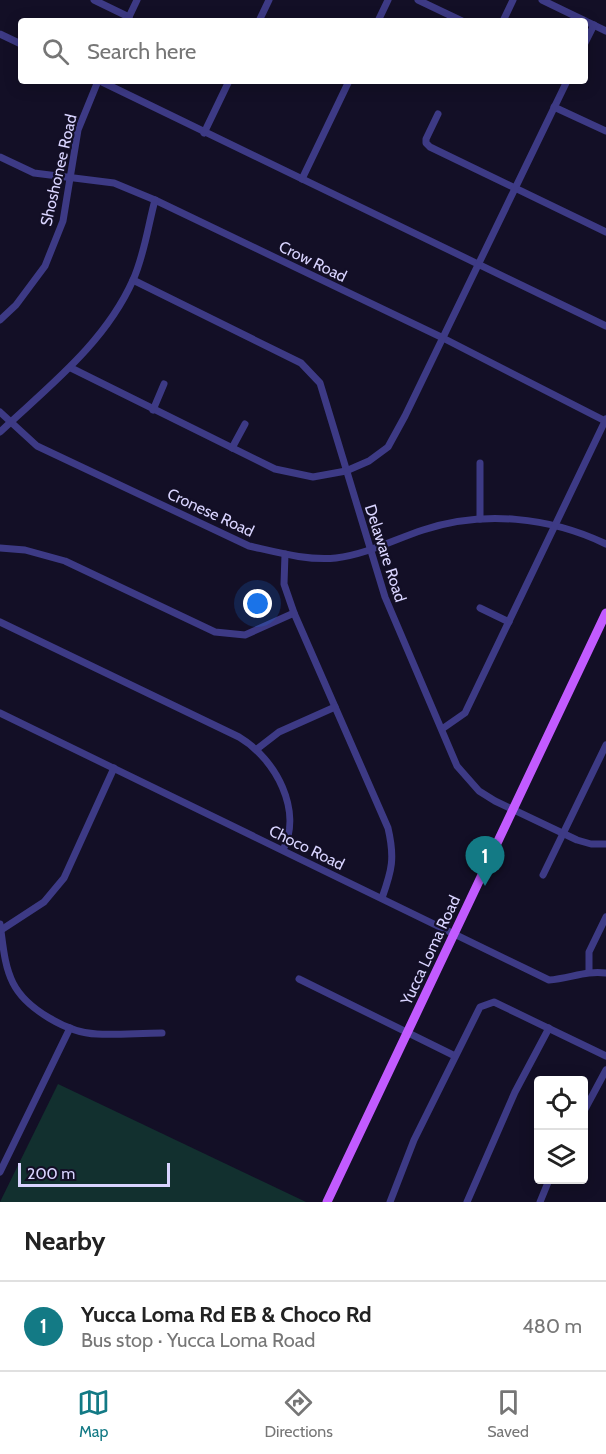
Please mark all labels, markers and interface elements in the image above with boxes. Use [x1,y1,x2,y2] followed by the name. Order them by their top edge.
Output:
[18,18,588,84] search box
[39,35,72,68] icon: search
[87,38,196,65] text: Search here
[36,112,81,228] street label: Shoshonee Road
[276,237,350,286] street label: Crow Road
[164,484,257,541] street label: Cronese Road
[361,502,410,604] street label: Delaware Road
[243,589,272,618] your location
[266,821,348,874] street label: Choco Road
[466,836,504,886] pin: 1
[396,892,464,1009] street label: Yucca Loma Road
[534,1076,588,1184] map controls
[534,1076,588,1130] button: locate
[534,1130,588,1184] button: layers
[18,1160,170,1188] scale bar
[27,1164,75,1183] text: 200 m
[24,1225,105,1257] text: Nearby
[81,1301,372,1328] text: Yucca Loma Rd EB & Choco Rd
[40,1314,47,1338] text: 1
[522,1314,582,1338] text: 480 m
[81,1328,315,1352] text: Bus stop · Yucca Loma Road
[77,1386,110,1441] tab: Map
[265,1386,333,1441] tab: Directions
[487,1386,529,1441] tab: Saved

